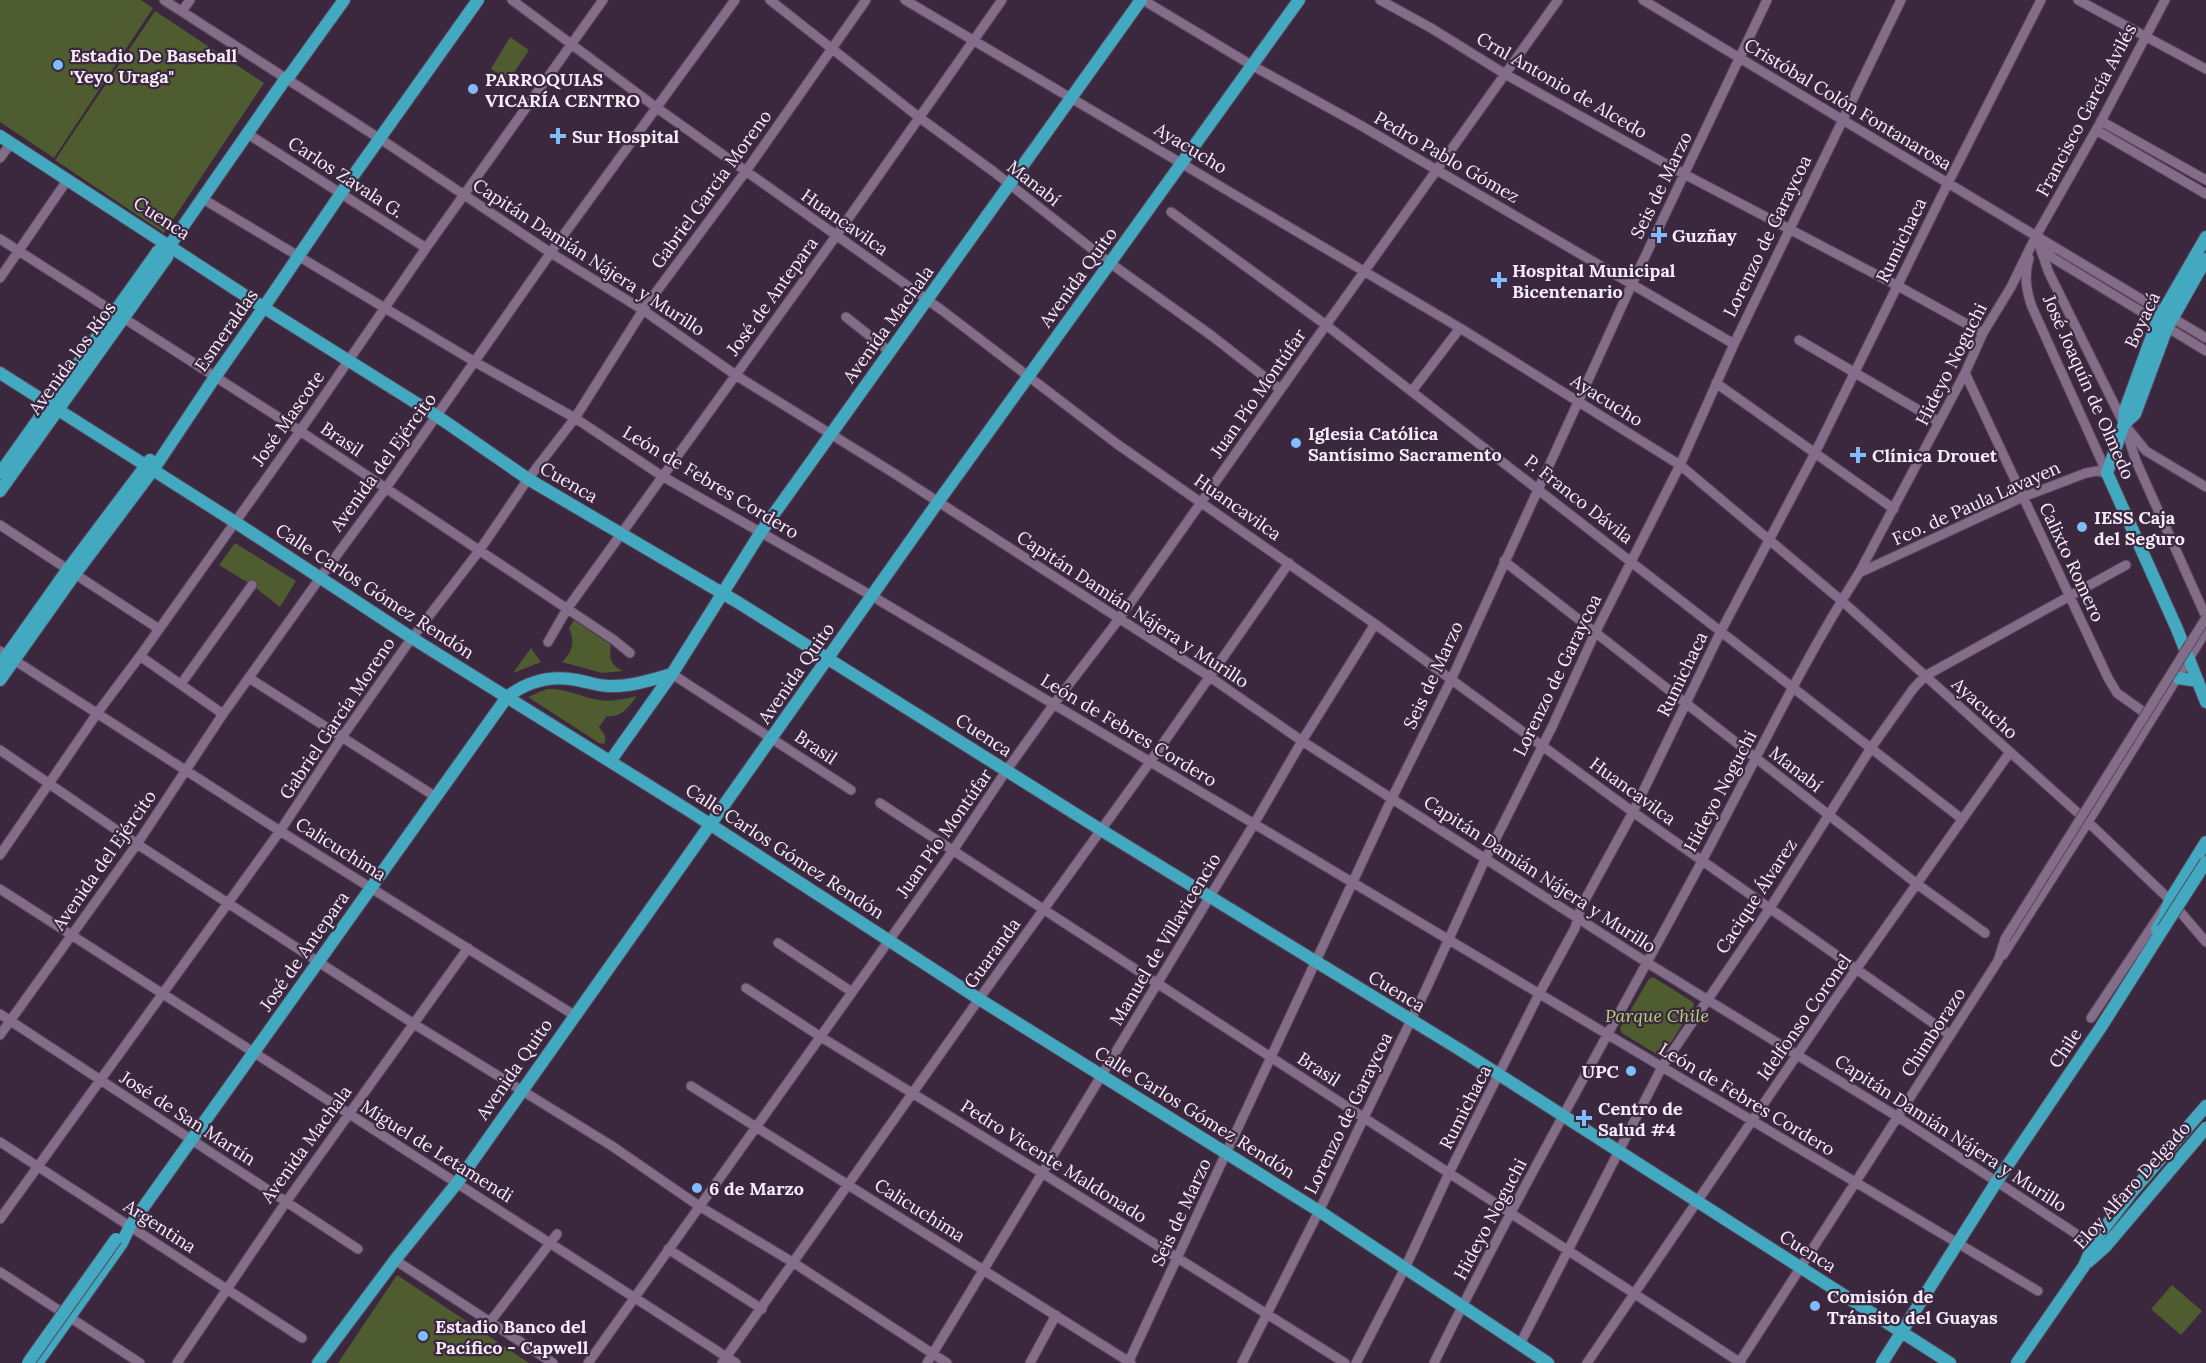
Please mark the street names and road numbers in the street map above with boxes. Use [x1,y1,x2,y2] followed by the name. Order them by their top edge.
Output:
[2031,20,2141,200] street label: Francisco García Avilés
[1472,27,1652,143] street label: Crnl Antonio de Alcedo
[1740,33,1956,175] street label: Cristóbal Colón Fontanarosa
[646,105,776,273] street label: Gabriel García Moreno
[1370,106,1524,208] street label: Pedro Pablo Gómez
[1150,117,1232,179] street label: Ayacucho
[1625,128,1697,242] street label: Seis de Marzo
[284,131,408,223] street label: Carlos Zavala G.
[1718,151,1816,321] street label: Lorenzo de Garaycoa
[1003,155,1065,211] street label: Manabí
[469,173,709,341] street label: Capitán Damián Nájera y Murillo
[797,184,893,260] street label: Huancavilca
[129,191,195,245] street label: Cuenca
[1871,194,1931,286] street label: Rumichaca
[1033,222,1122,332] street label: Avenida Quito
[721,232,823,361] street label: José de Antepara
[837,261,938,388] street label: Avenida Machala
[189,284,263,376] street label: Esmeraldas
[2119,288,2165,352] street label: Boyacá
[2037,290,2140,483] street label: José Joaquín de Olmedo
[23,297,121,420] street label: Avenida los Ríos
[1910,299,1992,429] street label: Hideyo Noguchi
[1204,324,1311,463] street label: Juan Pío Montúfar
[246,366,329,471] street label: José Mascote
[1566,368,1647,431] street label: Ayacucho
[324,388,441,537] street label: Avenida del Ejército
[316,417,368,462] street label: Brasil
[619,420,803,544] street label: León de Febres Cordero
[1520,449,1638,549] street label: P. Franco Dávila
[536,456,602,508] street label: Cuenca
[1888,456,2064,550] street label: Fco. de Paula Lavayen
[1190,469,1286,545] street label: Huancavilca
[2034,499,2110,625] street label: Calixto Romero
[271,518,479,664] street label: Calle Carlos Gómez Rendón
[1013,525,1253,693] street label: Capitán Damián Nájera y Murillo
[1508,590,1606,760] street label: Lorenzo de Garaycoa
[1398,617,1468,733] street label: Seis de Marzo
[752,618,839,729] street label: Avenida Quito
[1652,628,1712,720] street label: Rumichaca
[274,632,400,804] street label: Gabriel García Moreno
[1037,668,1221,792] street label: León de Febres Cordero
[1946,672,2023,744] street label: Ayacucho
[951,708,1017,762] street label: Cuenca
[790,725,842,770] street label: Brasil
[1678,726,1762,856] street label: Hideyo Noguchi
[1765,741,1827,797] street label: Manabí
[1585,752,1681,830] street label: Huancavilca
[890,764,997,903] street label: Juan Pío Montúfar
[681,778,889,924] street label: Calle Carlos Gómez Rendón
[46,785,161,935] street label: Avenida del Ejército
[1420,790,1660,958] street label: Capitán Damián Nájera y Murillo
[291,812,391,886] street label: Calicuchima
[1710,834,1802,958] street label: Cacique Álvarez
[1104,849,1226,1029] street label: Manuel de Villavicencio
[254,887,354,1016] street label: José de Antepara
[959,913,1025,993] street label: Guaranda
[1752,949,1856,1085] street label: Idelfonso Coronel
[1364,965,1430,1017] street label: Cuenca
[1896,983,1970,1081] street label: Chimborazo
[470,1014,557,1125] street label: Avenida Quito
[2043,1024,2087,1072] street label: Chile
[1299,1028,1397,1198] street label: Lorenzo de Garaycoa
[1655,1037,1839,1161] street label: León de Febres Cordero
[1090,1041,1300,1183] street label: Calle Carlos Gómez Rendón
[1293,1047,1345,1091] street label: Brasil
[1831,1049,2071,1217] street label: Capitán Damián Nájera y Murillo
[1434,1061,1496,1153] street label: Rumichaca
[115,1065,260,1170] street label: José de San Martín
[255,1081,356,1208] street label: Avenida Machala
[956,1094,1152,1228] street label: Pedro Vicente Maldonado
[356,1095,518,1207] street label: Miguel de Letamendi
[2069,1116,2195,1254] street label: Eloy Alfaro Delgado
[1146,1154,1216,1270] street label: Seis de Marzo
[1448,1154,1532,1284] street label: Hideyo Noguchi
[870,1173,970,1247] street label: Calicuchima
[119,1194,200,1258] street label: Argentina
[1775,1225,1841,1277] street label: Cuenca

